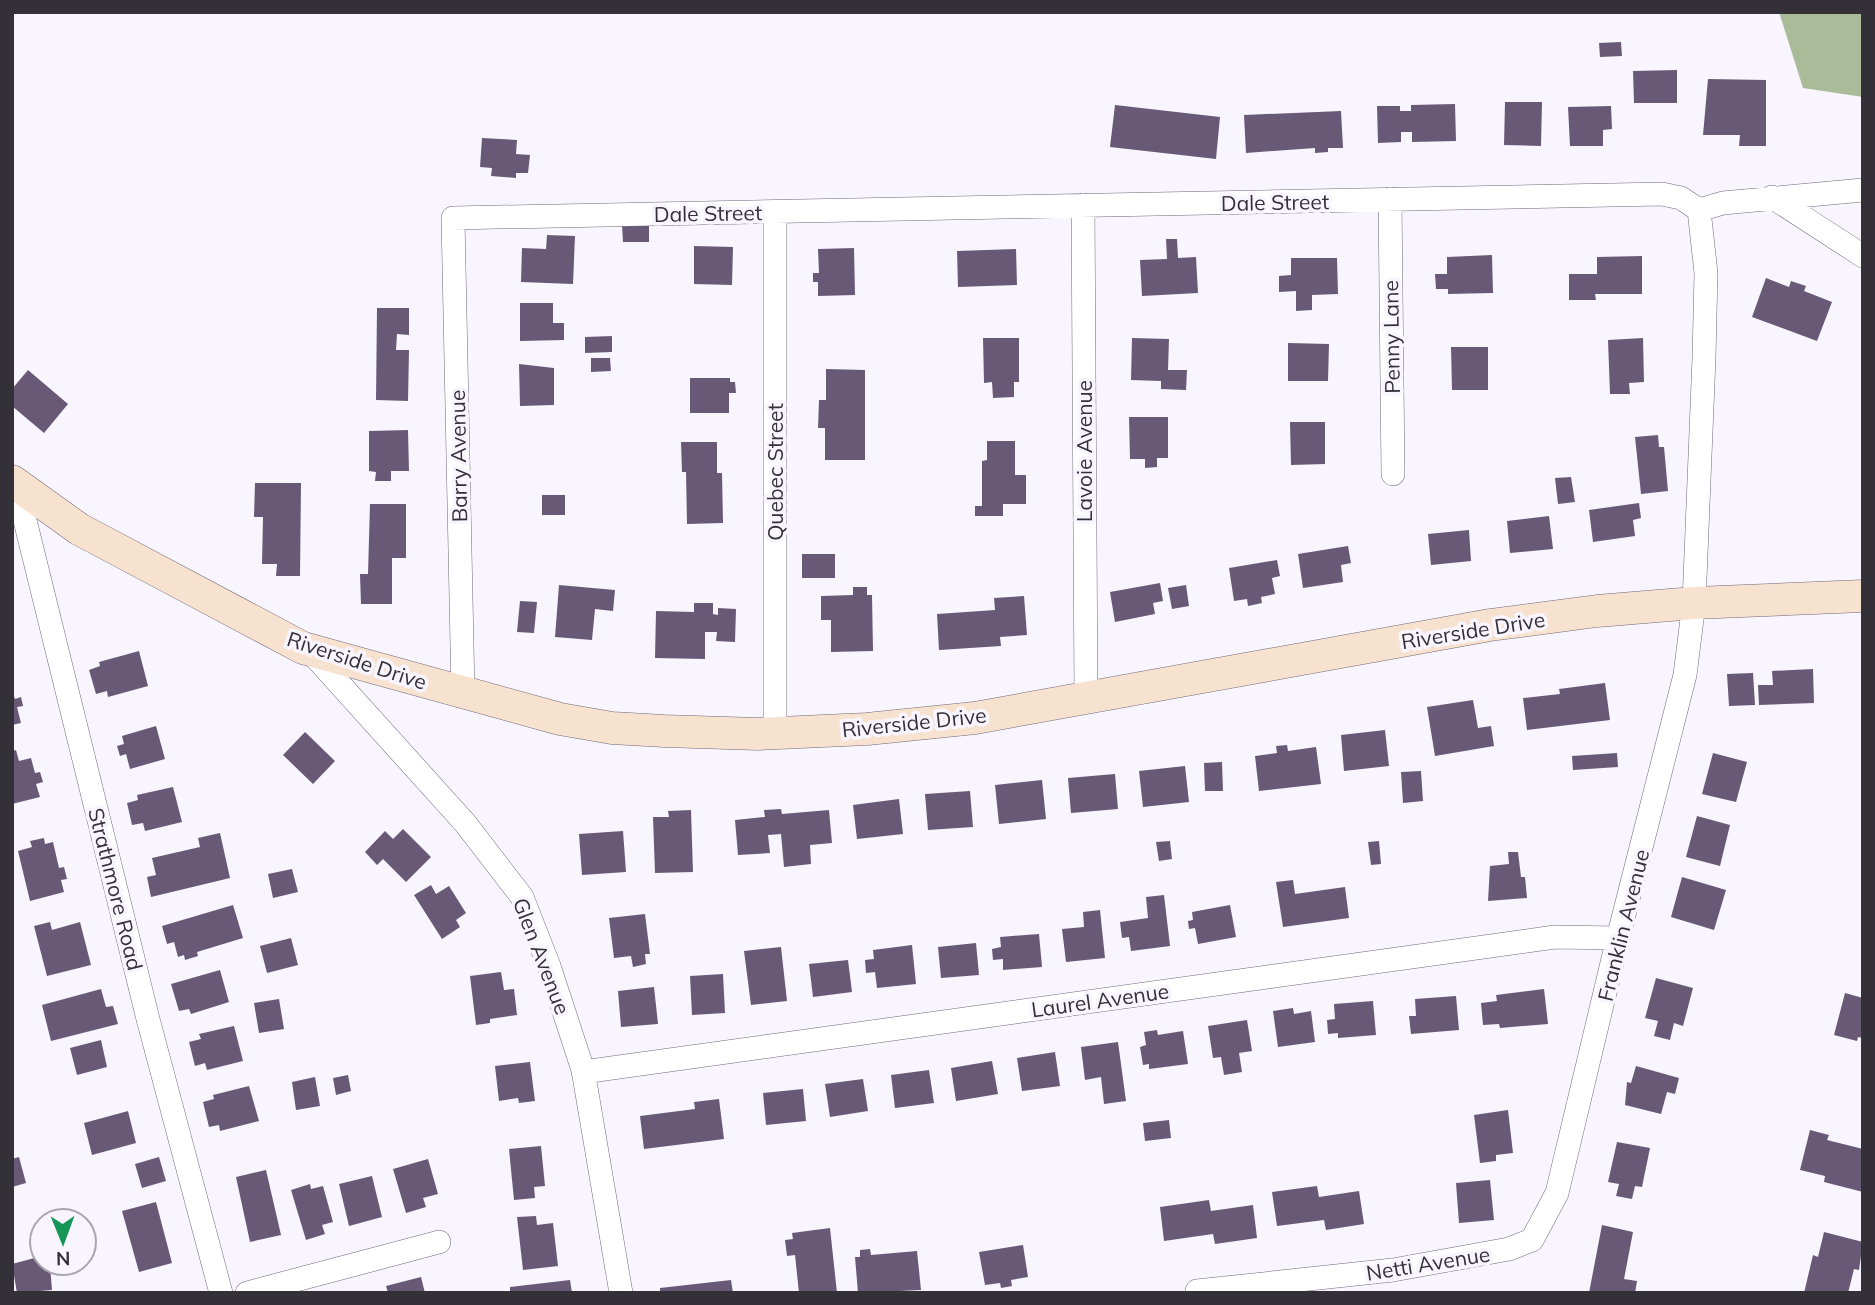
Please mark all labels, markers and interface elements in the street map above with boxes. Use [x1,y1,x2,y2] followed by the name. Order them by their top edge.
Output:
[1221,188,1329,216] street label: Dale Street
[654,199,762,227] street label: Dale Street
[1377,280,1405,394] street label: Penny Lane
[1071,380,1097,522] street label: Lavoie Avenue
[444,390,472,522] street label: Barry Avenue
[762,403,788,541] street label: Quebec Street
[1399,606,1547,654] street label: Riverside Drive
[284,625,430,695] street label: Riverside Drive
[840,701,988,743] street label: Riverside Drive
[83,805,149,973] street label: Strathmore Road
[1592,846,1654,1004] street label: Franklin Avenue
[508,894,576,1018] street label: Glen Avenue
[1030,977,1170,1023] street label: Laurel Avenue
[28,1207,98,1277] north arrow
[1364,1240,1492,1286] street label: Netti Avenue
[56,1247,71,1271] text: N

